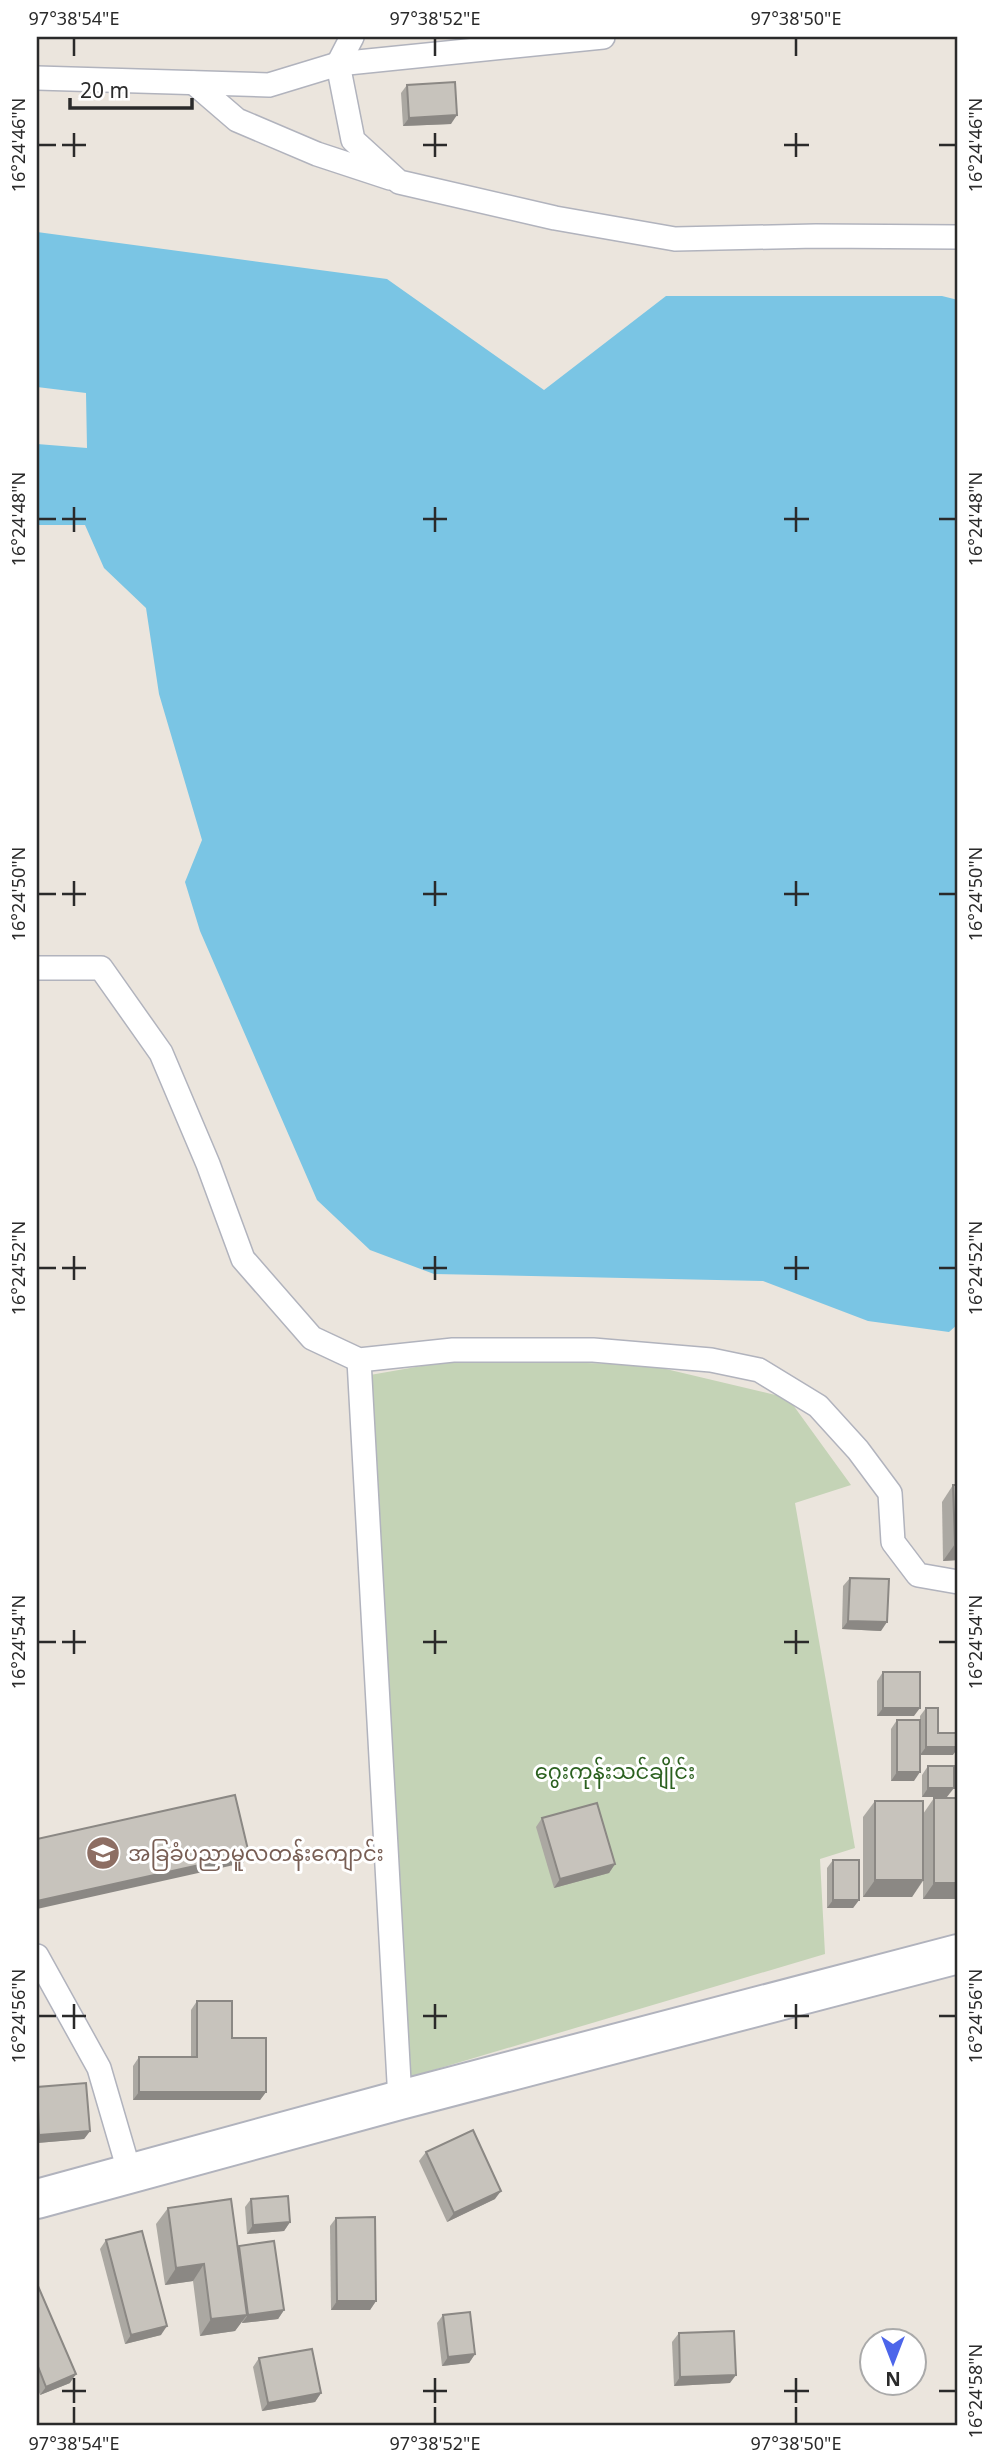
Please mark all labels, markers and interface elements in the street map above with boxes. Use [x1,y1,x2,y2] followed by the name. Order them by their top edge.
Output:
[29,6,119,30] text: 97°38'54"E
[390,6,480,30] text: 97°38'52"E
[751,6,841,30] text: 97°38'50"E
[70,66,192,110] scale bar
[80,76,129,104] text: 20 m
[6,98,30,192] text: 16°24'46"N
[963,98,987,192] text: 16°24'46"N
[6,472,30,566] text: 16°24'48"N
[963,472,987,566] text: 16°24'48"N
[6,847,30,941] text: 16°24'50"N
[963,847,987,941] text: 16°24'50"N
[6,1221,30,1315] text: 16°24'52"N
[963,1221,987,1315] text: 16°24'52"N
[6,1595,30,1689] text: 16°24'54"N
[963,1595,987,1689] text: 16°24'54"N
[535,1756,695,1790] park label: ဂွေးကုန်းသင်ချိုင်း
[84,1834,122,1872] school or university icon: အခြခံပညာမူလတန်းကျောင်း
[128,1838,384,1872] place label: အခြခံပညာမူလတန်းကျောင်း
[6,1969,30,2063] text: 16°24'56"N
[963,1969,987,2063] text: 16°24'56"N
[858,2326,928,2396] north arrow
[963,2344,987,2438] text: 16°24'58"N
[885,2366,901,2392] text: N
[29,2431,119,2455] text: 97°38'54"E
[390,2431,480,2455] text: 97°38'52"E
[751,2431,841,2455] text: 97°38'50"E

